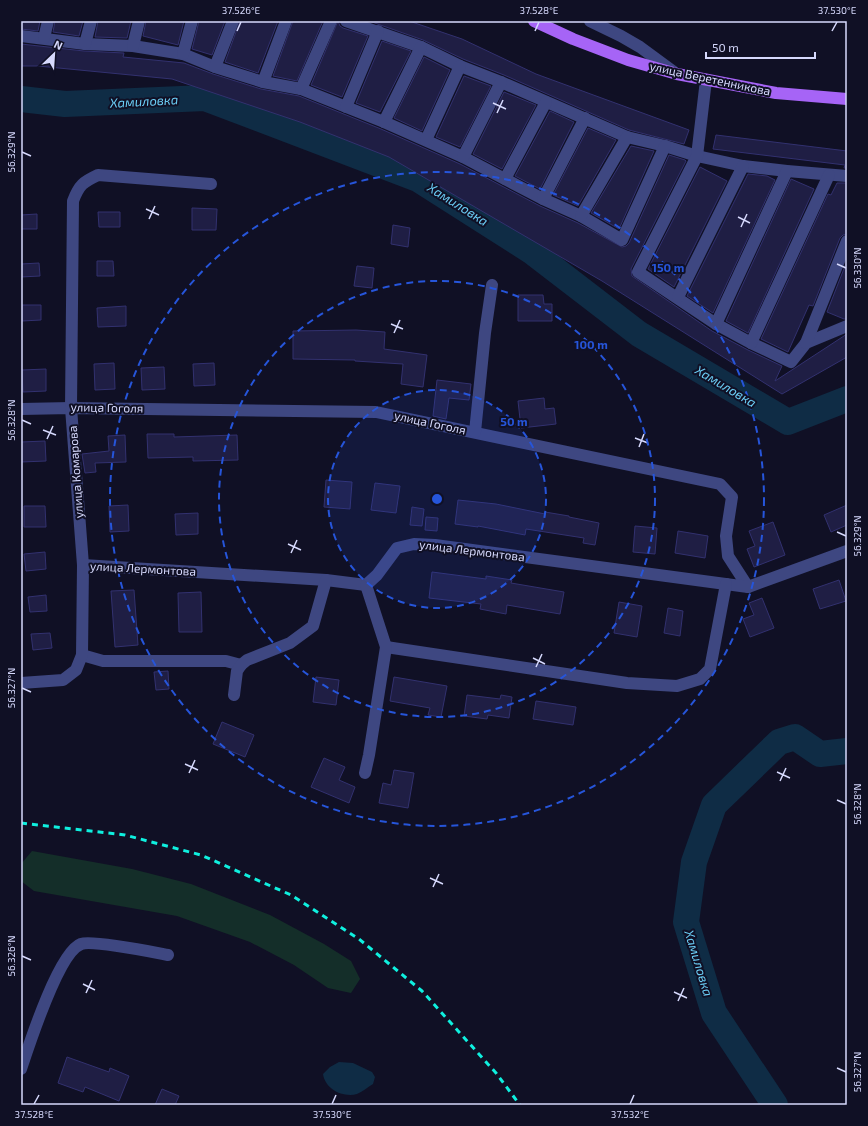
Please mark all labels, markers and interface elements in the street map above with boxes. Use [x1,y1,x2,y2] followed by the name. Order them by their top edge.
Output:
[222,4,261,16] text: 37.526°E
[520,4,559,16] text: 37.528°E
[818,4,857,16] text: 37.530°E
[34,34,74,74] north arrow
[706,34,815,60] scale bar
[52,37,65,52] text: N
[712,40,739,54] text: 50 m
[648,58,772,99] street label: улица Веретенникова
[108,91,179,111] water label: Хамиловка
[5,132,17,172] text: 56.329°N
[424,179,491,229] water label: Хамиловка
[851,247,863,289] text: 56.330°N
[652,260,684,274] text: 150 m
[574,337,608,351] text: 100 m
[692,361,759,410] water label: Хамиловка
[5,399,17,441] text: 56.328°N
[70,399,144,416] street label: улица Гоголя
[393,408,467,437] street label: улица Гоголя
[500,414,528,428] text: 50 m
[65,425,86,519] street label: улица Комарова
[430,492,444,506] centre of rings
[851,516,863,556] text: 56.329°N
[418,537,526,564] street label: улица Лермонтова
[90,558,196,579] street label: улица Лермонтова
[5,668,17,708] text: 56.327°N
[851,783,863,825] text: 56.328°N
[681,927,717,998] water label: Хамиловка
[5,936,17,976] text: 56.326°N
[851,1052,863,1092] text: 56.327°N
[15,1108,54,1120] text: 37.528°E
[313,1108,352,1120] text: 37.530°E
[611,1108,650,1120] text: 37.532°E

